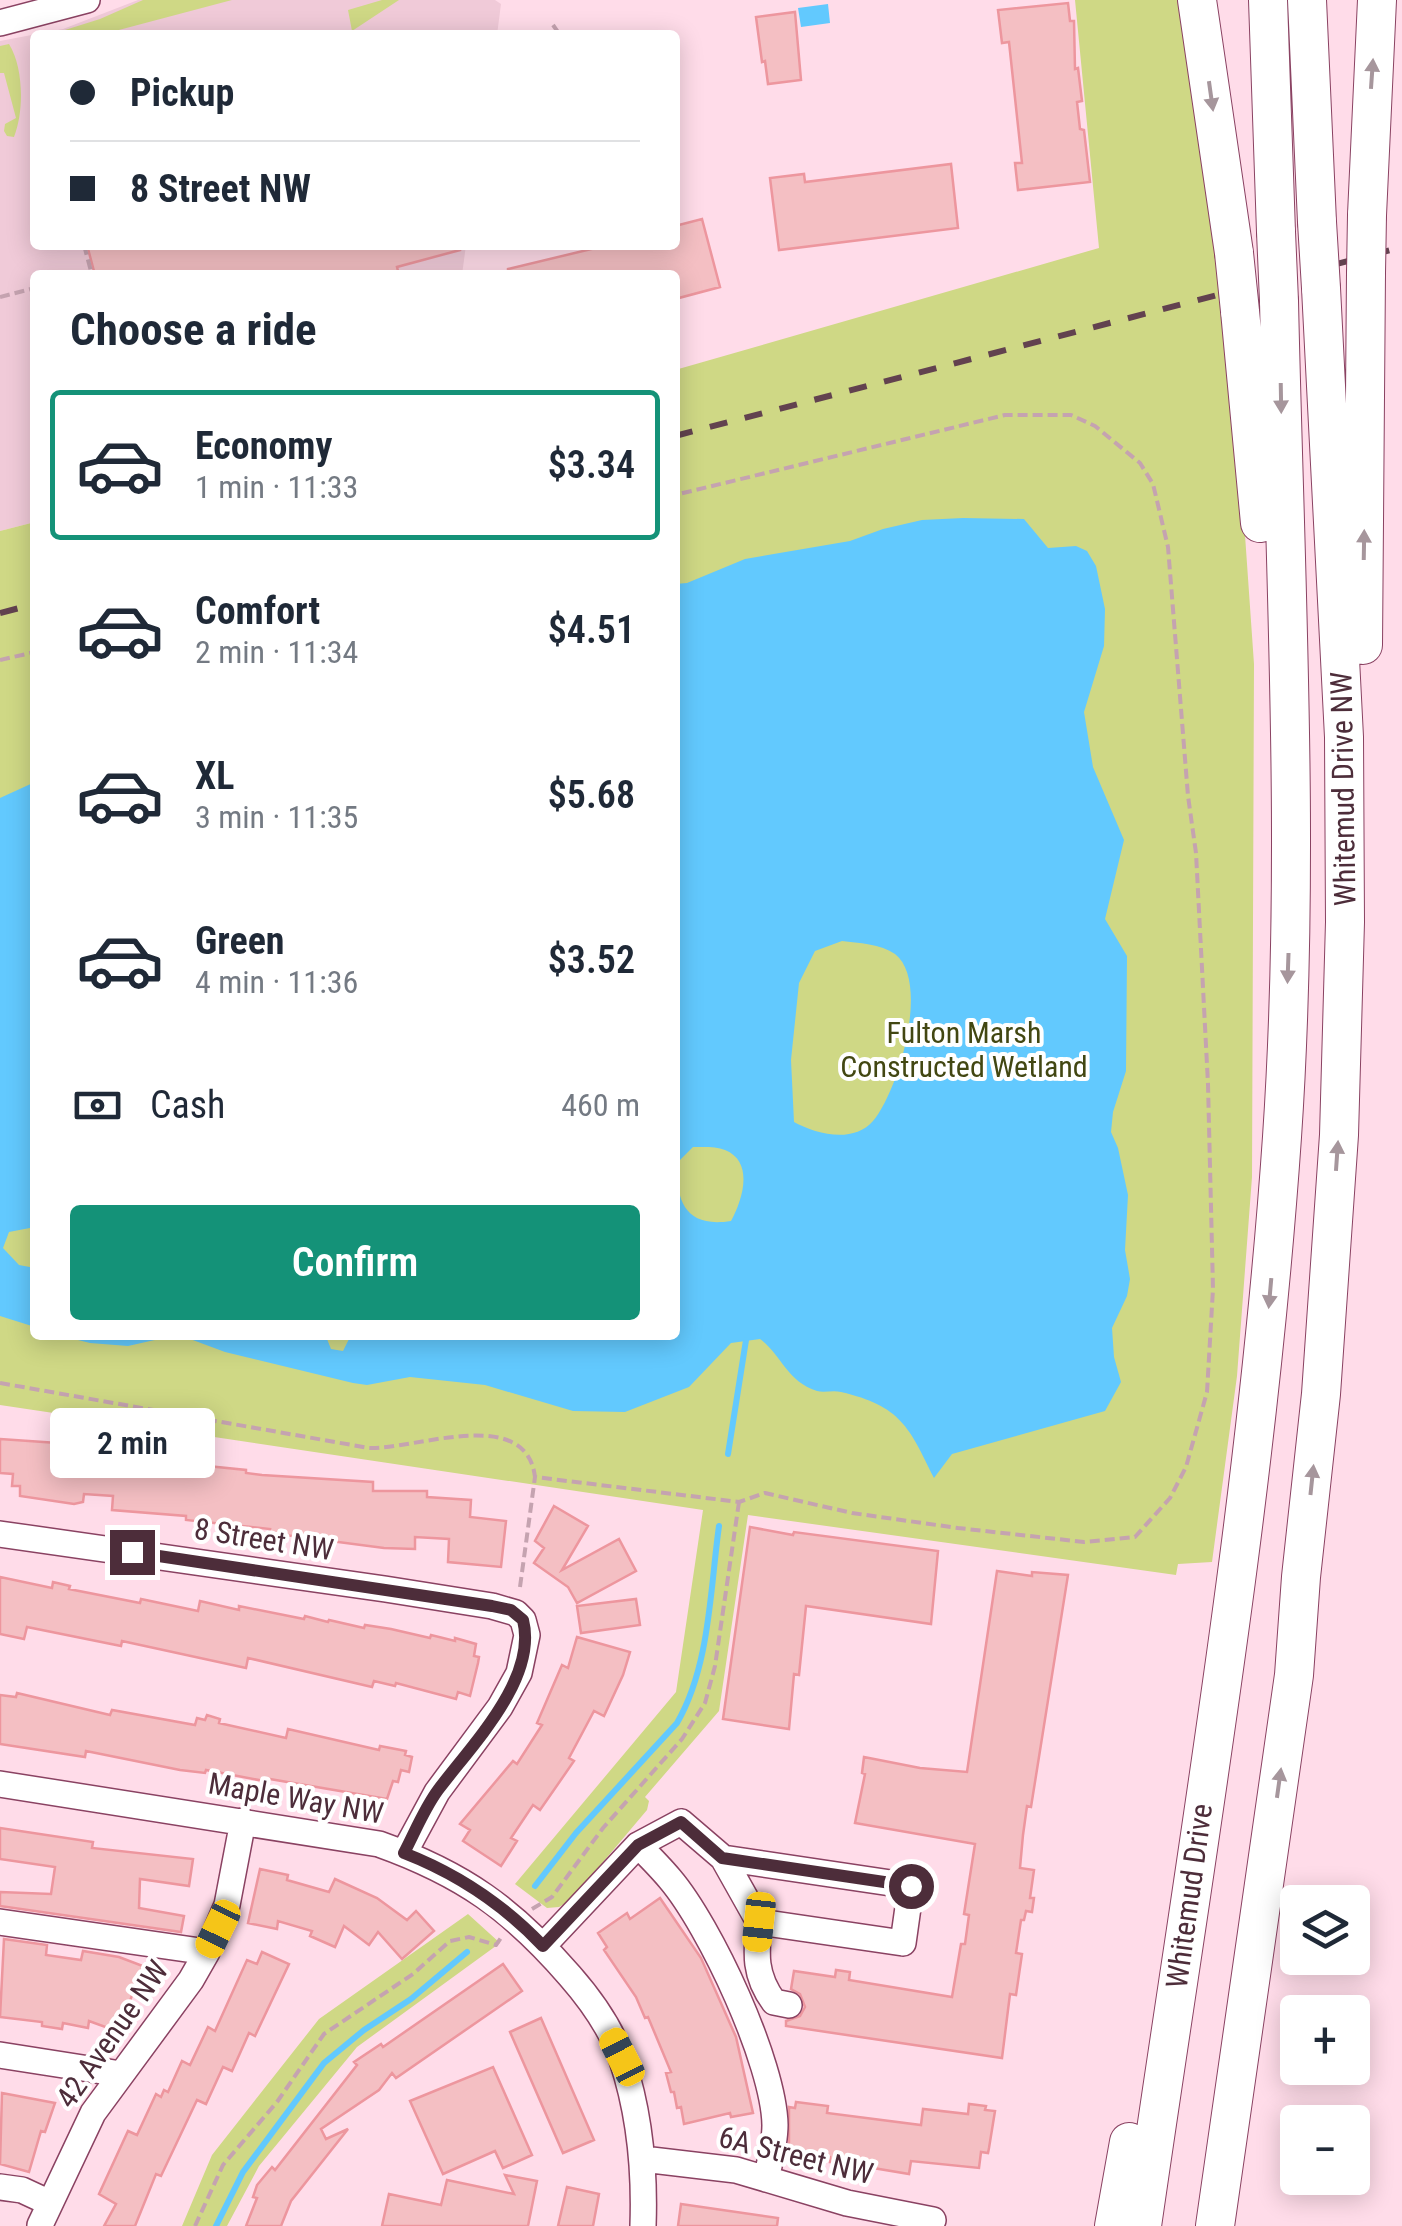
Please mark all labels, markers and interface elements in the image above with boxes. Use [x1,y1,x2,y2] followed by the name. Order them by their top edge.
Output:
[1364,58,1380,90] one-way arrow
[130,71,234,115] text: Pickup
[1204,81,1219,113] one-way arrow
[130,167,311,211] text: 8 Street NW
[70,303,317,356] text: Choose a ride
[1273,383,1289,415] one-way arrow
[75,420,165,510] icon: car
[195,424,332,468] text: Economy
[548,443,635,487] text: $3.34
[195,468,358,506] text: 1 min · 11:33
[1356,529,1372,561] one-way arrow
[75,585,165,675] icon: car
[195,589,320,633] text: Comfort
[548,608,635,652] text: $4.51
[195,633,358,671] text: 2 min · 11:34
[1323,671,1363,906] street label: Whitemud Drive NW
[75,750,165,840] icon: car
[195,754,234,798] text: XL
[548,773,635,817] text: $5.68
[195,798,358,836] text: 3 min · 11:35
[75,915,165,1005] icon: car
[195,919,285,963] text: Green
[548,938,635,982] text: $3.52
[1280,953,1296,985] one-way arrow
[195,963,358,1001] text: 4 min · 11:36
[840,1015,1088,1084] park label: Fulton Marsh Constructed Wetland
[70,1078,125,1133] icon: cash
[150,1083,225,1127] text: Cash
[561,1086,640,1124] text: 460 m
[1330,1140,1346,1172] one-way arrow
[70,1205,640,1320] button: Confirm
[1261,1277,1277,1309] one-way arrow
[49,1407,214,1477] callout: 2 min
[97,1424,168,1462] text: 2 min
[1304,1464,1320,1496] one-way arrow
[192,1511,336,1567] street label: 8 Street NW
[110,1530,155,1575] route end
[206,1765,386,1831] street label: Maple Way NW
[1272,1767,1288,1799] one-way arrow
[1159,1802,1219,1990] street label: Whitemud Drive
[889,1864,934,1909] route start
[1280,1885,1370,2195] map controls
[1280,1885,1370,1975] button: layers
[741,1891,777,1953] car
[191,1895,245,1963] car
[49,1954,176,2114] street label: 42 Avenue NW
[1280,1995,1370,2085] button: +
[595,2023,649,2091] car
[1280,2105,1370,2195] button: −
[715,2119,877,2191] street label: 6A Street NW

